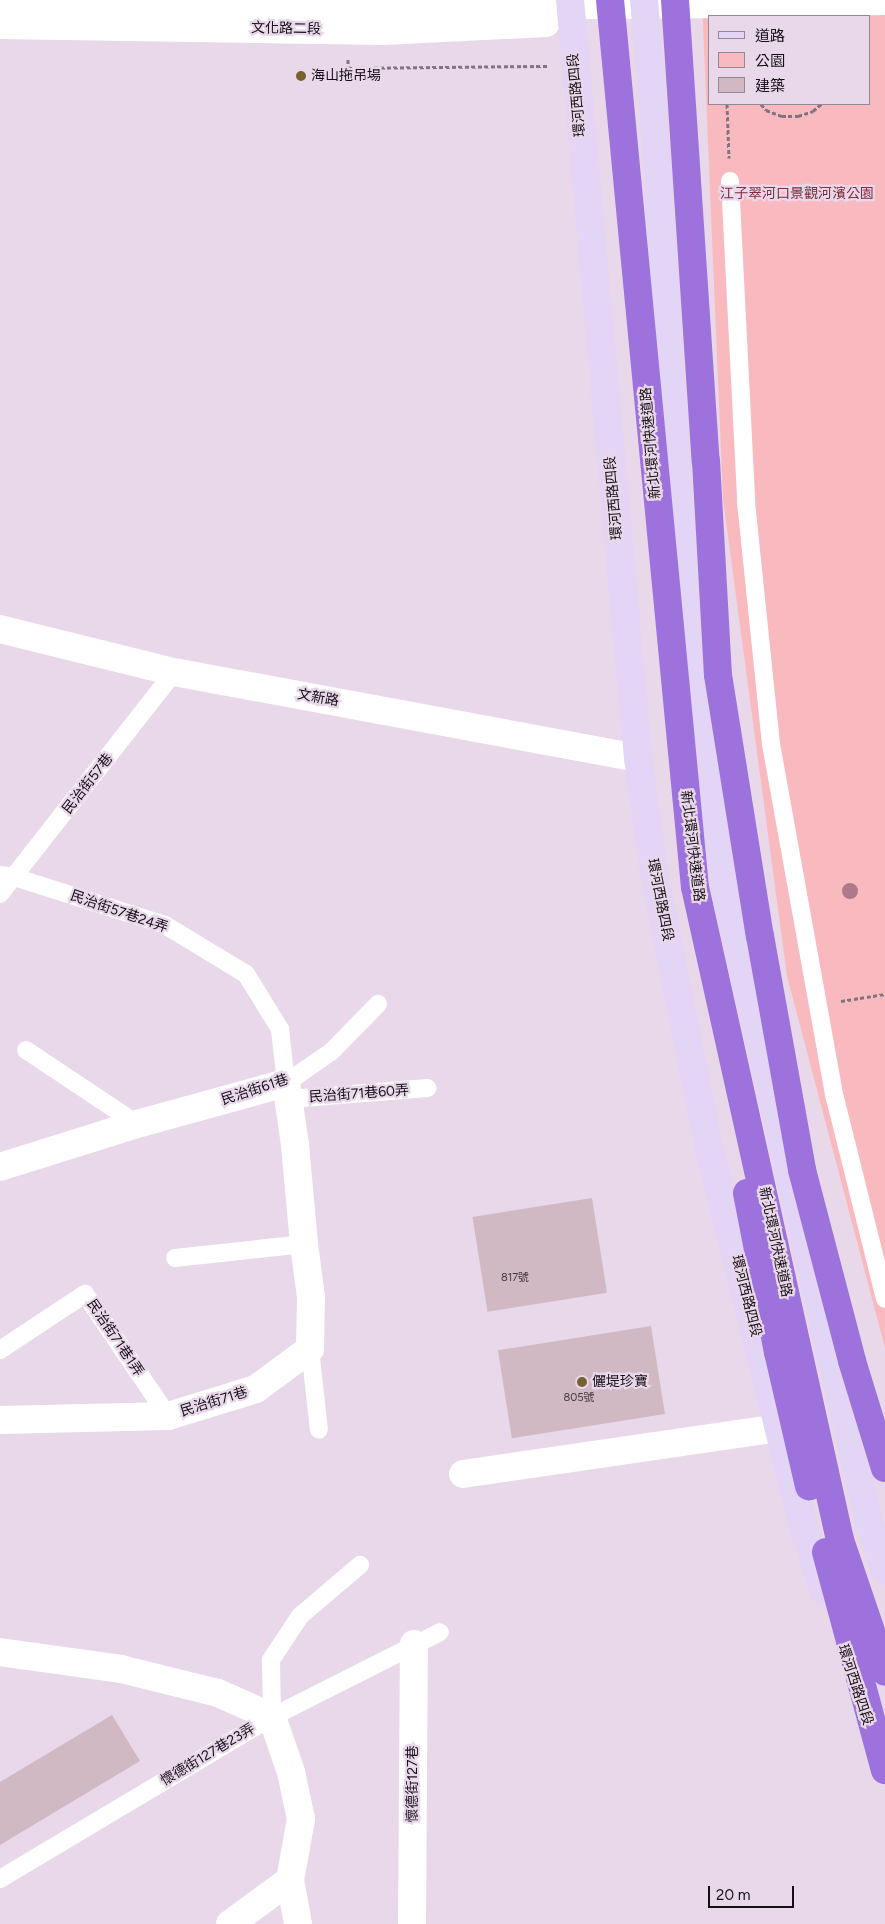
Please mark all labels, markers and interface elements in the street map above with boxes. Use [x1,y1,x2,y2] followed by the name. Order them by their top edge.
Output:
[708,15,870,105] legend
[251,20,321,38] street label: 文化路二段
[755,27,785,45] text: 道路
[565,52,589,138] street label: 環河西路四段
[755,52,785,70] text: 公園
[311,68,381,84] place label: 海山拖吊場
[295,70,307,82] marker: 海山拖吊場
[755,77,785,95] text: 建築
[720,186,874,202] park label: 江子翠河口景觀河濱公園
[638,386,664,500] street label: 新北環河快速道路
[602,455,626,541] street label: 環河西路四段
[296,686,340,710] street label: 文新路
[59,751,117,817] street label: 民治街57巷
[677,789,707,903] street label: 新北環河快速道路
[644,857,676,943] street label: 環河西路四段
[68,887,170,937] street label: 民治街57巷24弄
[219,1071,291,1109] street label: 民治街61巷
[308,1082,410,1106] street label: 民治街71巷60弄
[755,1185,795,1299] street label: 新北環河快速道路
[728,1253,764,1339] street label: 環河西路四段
[501,1271,529,1285] house number: 817號
[83,1296,147,1380] street label: 民治街71巷1弄
[592,1374,648,1390] place label: 儷堤珍寶
[576,1376,588,1388] marker: 儷堤珍寶
[178,1384,250,1420] street label: 民治街71巷
[563,1391,595,1405] house number: 805號
[834,1642,876,1728] street label: 環河西路四段
[158,1720,258,1790] street label: 懷德街127巷23弄
[405,1745,421,1823] street label: 懷德街127巷
[710,1876,796,1908] scale bar
[716,1886,750,1904] text: 20 m

